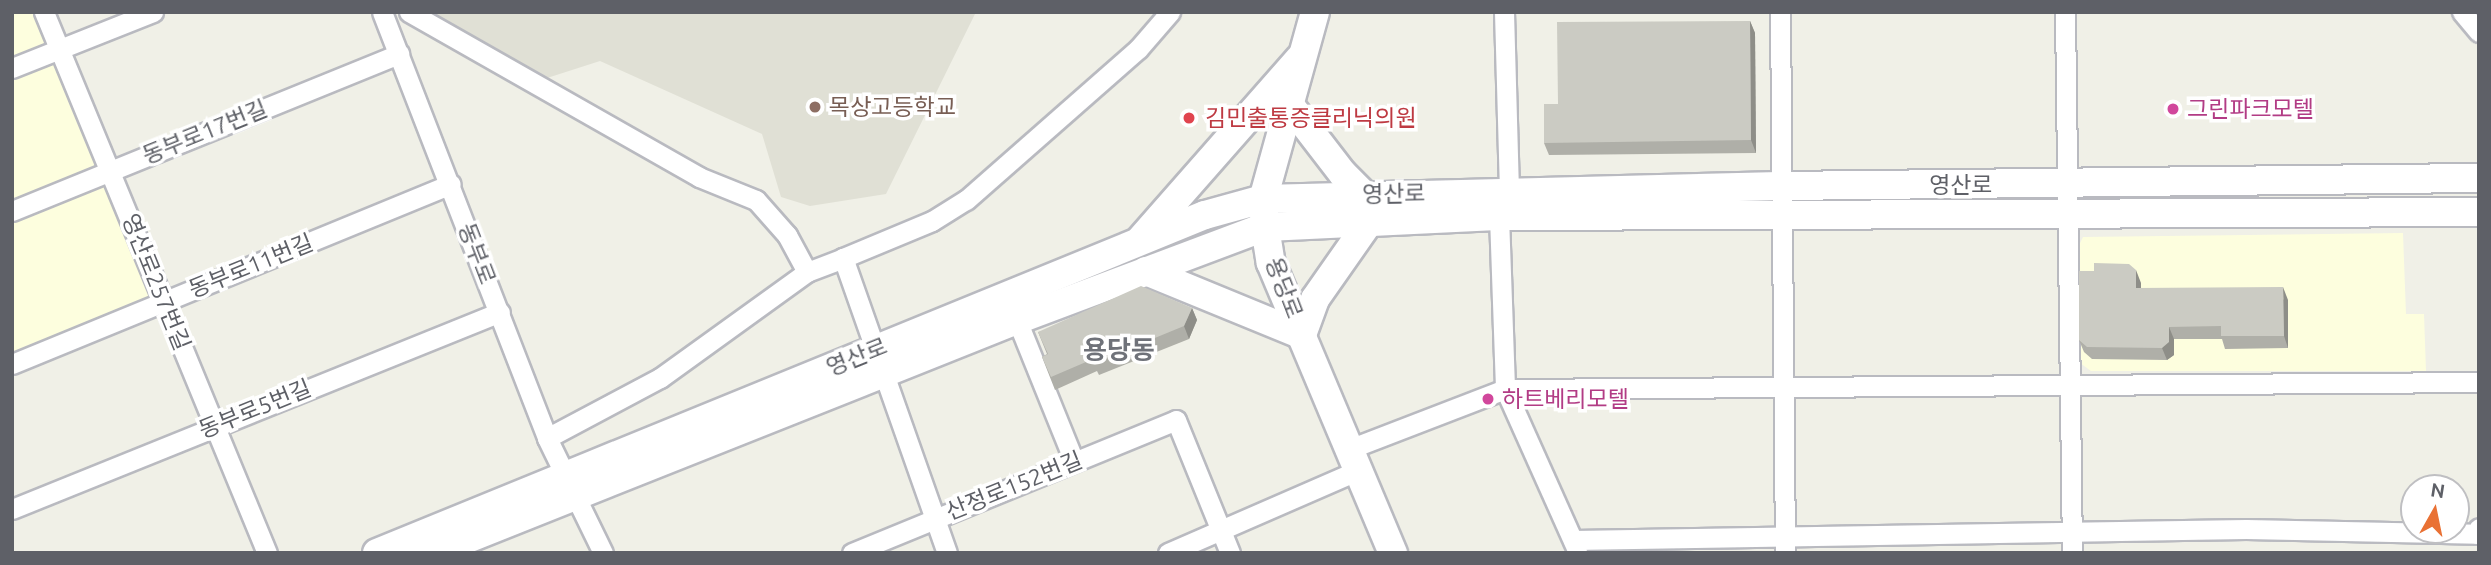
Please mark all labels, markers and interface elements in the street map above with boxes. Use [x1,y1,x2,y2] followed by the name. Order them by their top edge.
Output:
[829,93,956,121] place label: 목상고등학교
[139,95,271,169] street label: 동부로17번길
[2187,95,2314,123] place label: 그린파크모텔
[807,99,823,115] marker: 목상고등학교
[2165,101,2181,117] marker: 그린파크모텔
[1205,104,1417,132] place label: 김민출통증클리닉의원
[1179,108,1199,128] marker: 김민출통증클리닉의원
[1929,171,1993,199] street label: 영산로
[1362,180,1426,208] street label: 영산로
[116,210,196,354] street label: 영산로257번길
[453,219,501,289] street label: 동부로
[185,229,317,303] street label: 동부로11번길
[1260,253,1308,323] street label: 용당로
[822,332,892,382] street label: 영산로
[1083,334,1155,366] district label: 용당동
[195,374,315,444] street label: 동부로5번길
[1502,385,1629,413] place label: 하트베리모텔
[1480,391,1496,407] marker: 하트베리모텔
[942,446,1086,526] street label: 산정로152번길
[2400,474,2470,544] north arrow
[2429,478,2447,502] text: N

